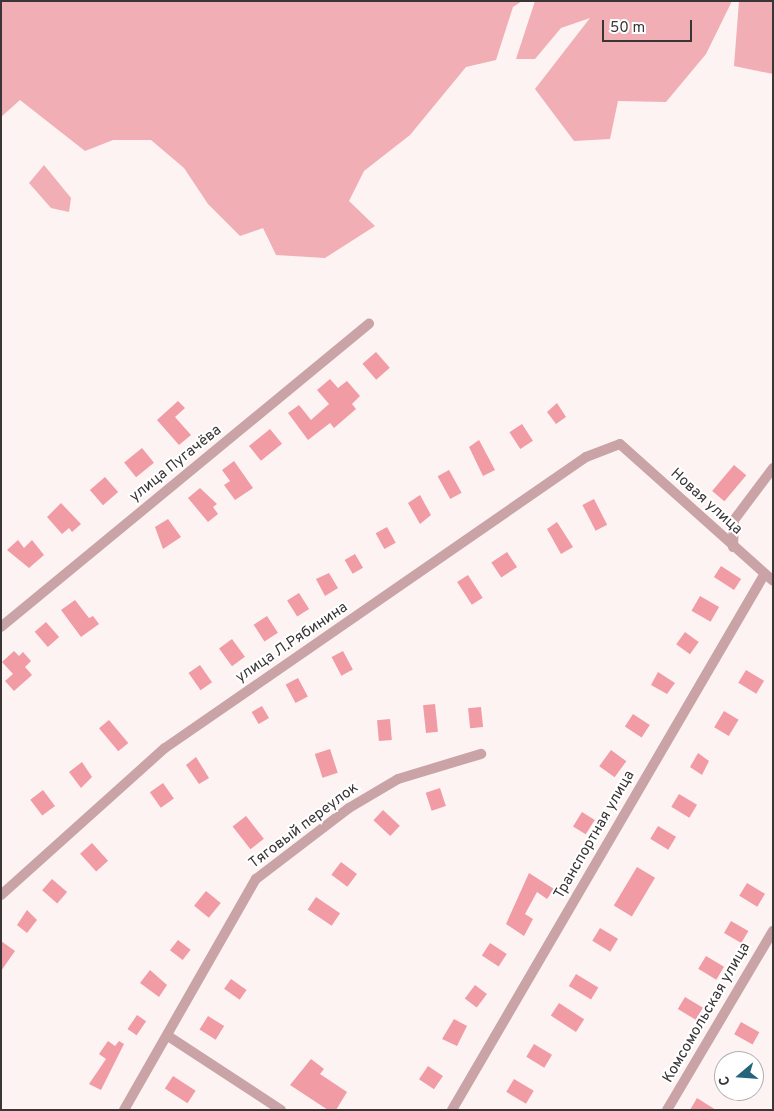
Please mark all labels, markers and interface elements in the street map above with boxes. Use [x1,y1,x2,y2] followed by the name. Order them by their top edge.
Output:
[604,10,694,42] scale bar
[610,19,645,38] text: 50 m
[127,422,225,506] street label: улица Пугачёва
[666,465,746,539] street label: Новая улица
[232,599,352,687] street label: улица Л.Рябинина
[551,768,639,902] street label: Транспортная улица
[246,779,362,873] street label: Тяговый переулок
[659,940,755,1086] street label: Комсомольская улица
[714,1051,764,1101] north arrow
[716,1074,735,1087] text: С

